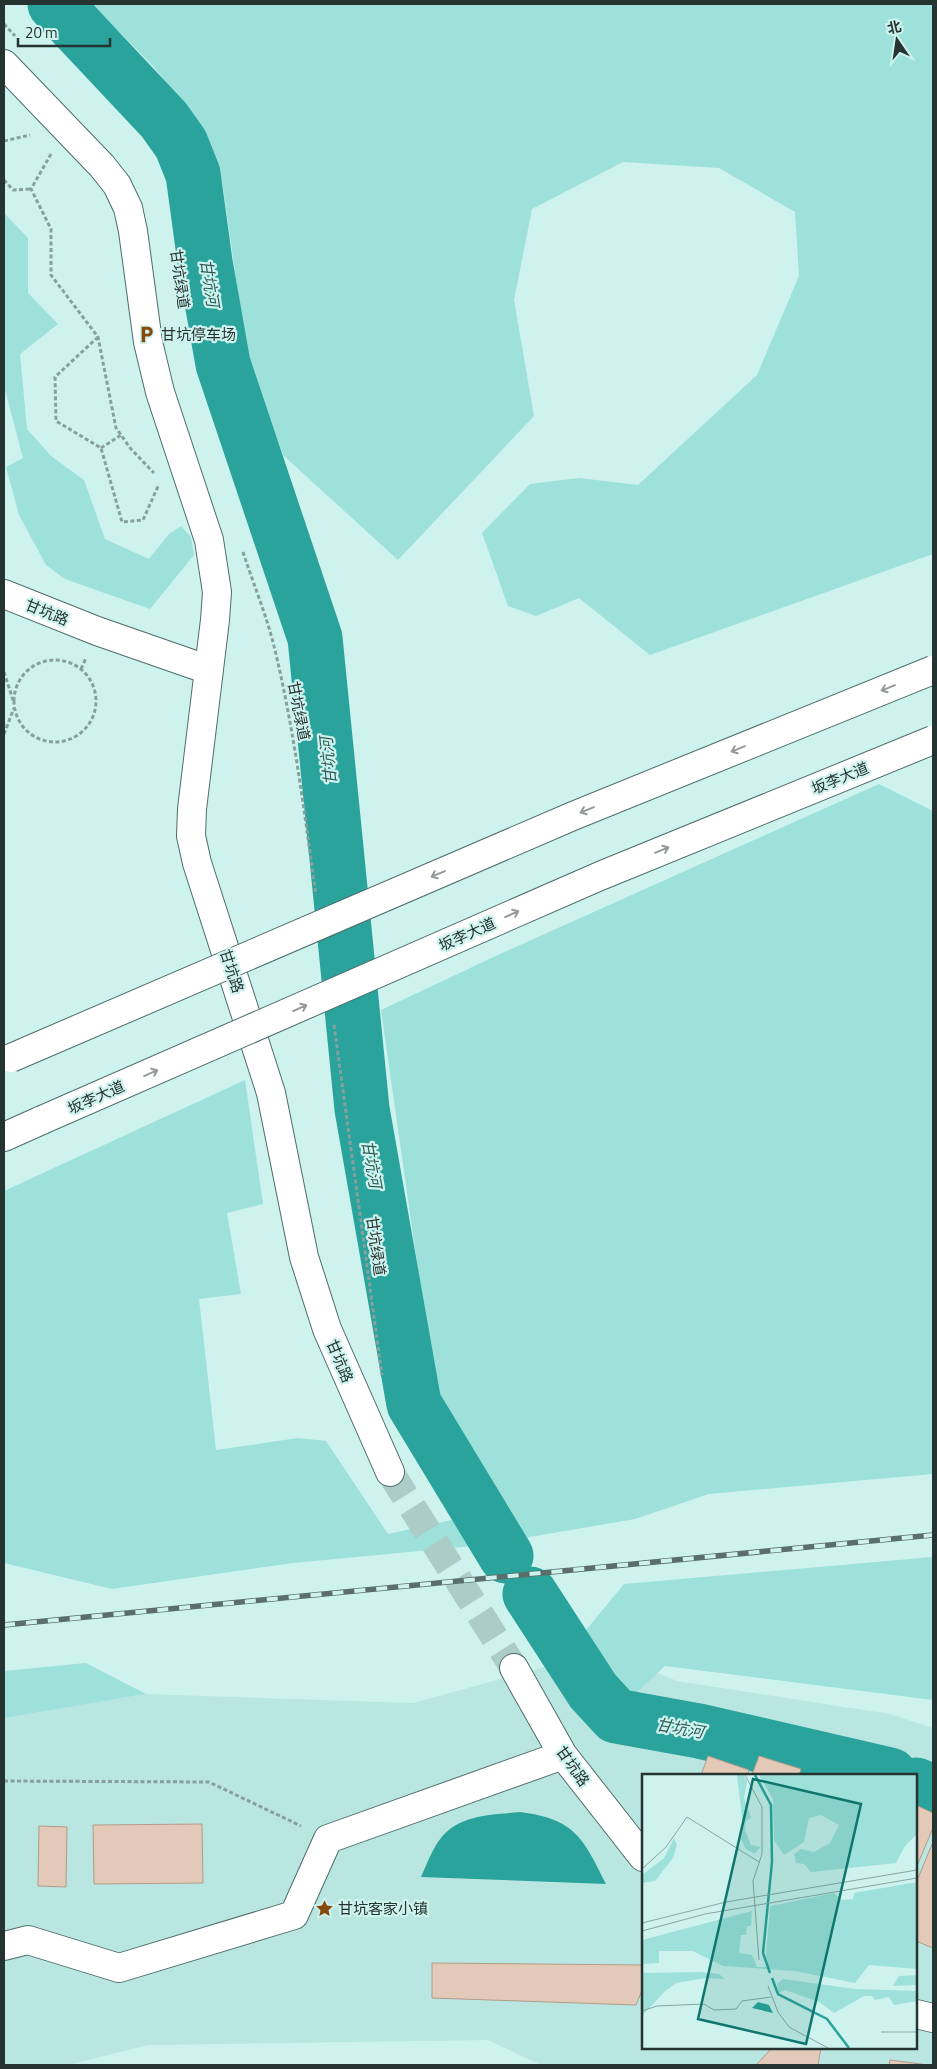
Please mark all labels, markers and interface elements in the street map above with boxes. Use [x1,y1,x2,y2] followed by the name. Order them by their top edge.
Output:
[18,15,110,47] scale bar
[872,15,922,65] north arrow
[885,15,903,39] text: 北
[25,21,58,44] text: 20 m
[164,248,196,310] street label: 甘坑绿道
[194,257,226,312] water label: 甘坑河
[161,323,236,346] place label: 甘坑停车场
[137,324,157,344] parking icon: 甘坑停车场
[22,593,72,631] street label: 甘坑路
[282,679,316,743] street label: 甘坑绿道
[881,684,896,693] one-way arrow
[313,733,342,786] water label: 甘坑河
[730,746,745,755] one-way arrow
[808,756,872,800] street label: 坂李大道
[580,806,595,816] one-way arrow
[654,845,669,855] one-way arrow
[431,870,446,880] one-way arrow
[504,909,519,919] one-way arrow
[435,911,499,957] street label: 坂李大道
[214,946,250,996] street label: 甘坑路
[292,1002,307,1011] one-way arrow
[143,1067,158,1077] one-way arrow
[64,1074,128,1120] street label: 坂李大道
[356,1138,389,1193] water label: 甘坑河
[360,1215,392,1277] street label: 甘坑绿道
[321,1336,359,1386] street label: 甘坑路
[654,1712,709,1745] water label: 甘坑河
[551,1741,595,1791] street label: 甘坑路
[642,1774,917,2049] inset map
[338,1897,428,1920] place label: 甘坑客家小镇
[314,1898,334,1918] place icon: 甘坑客家小镇

